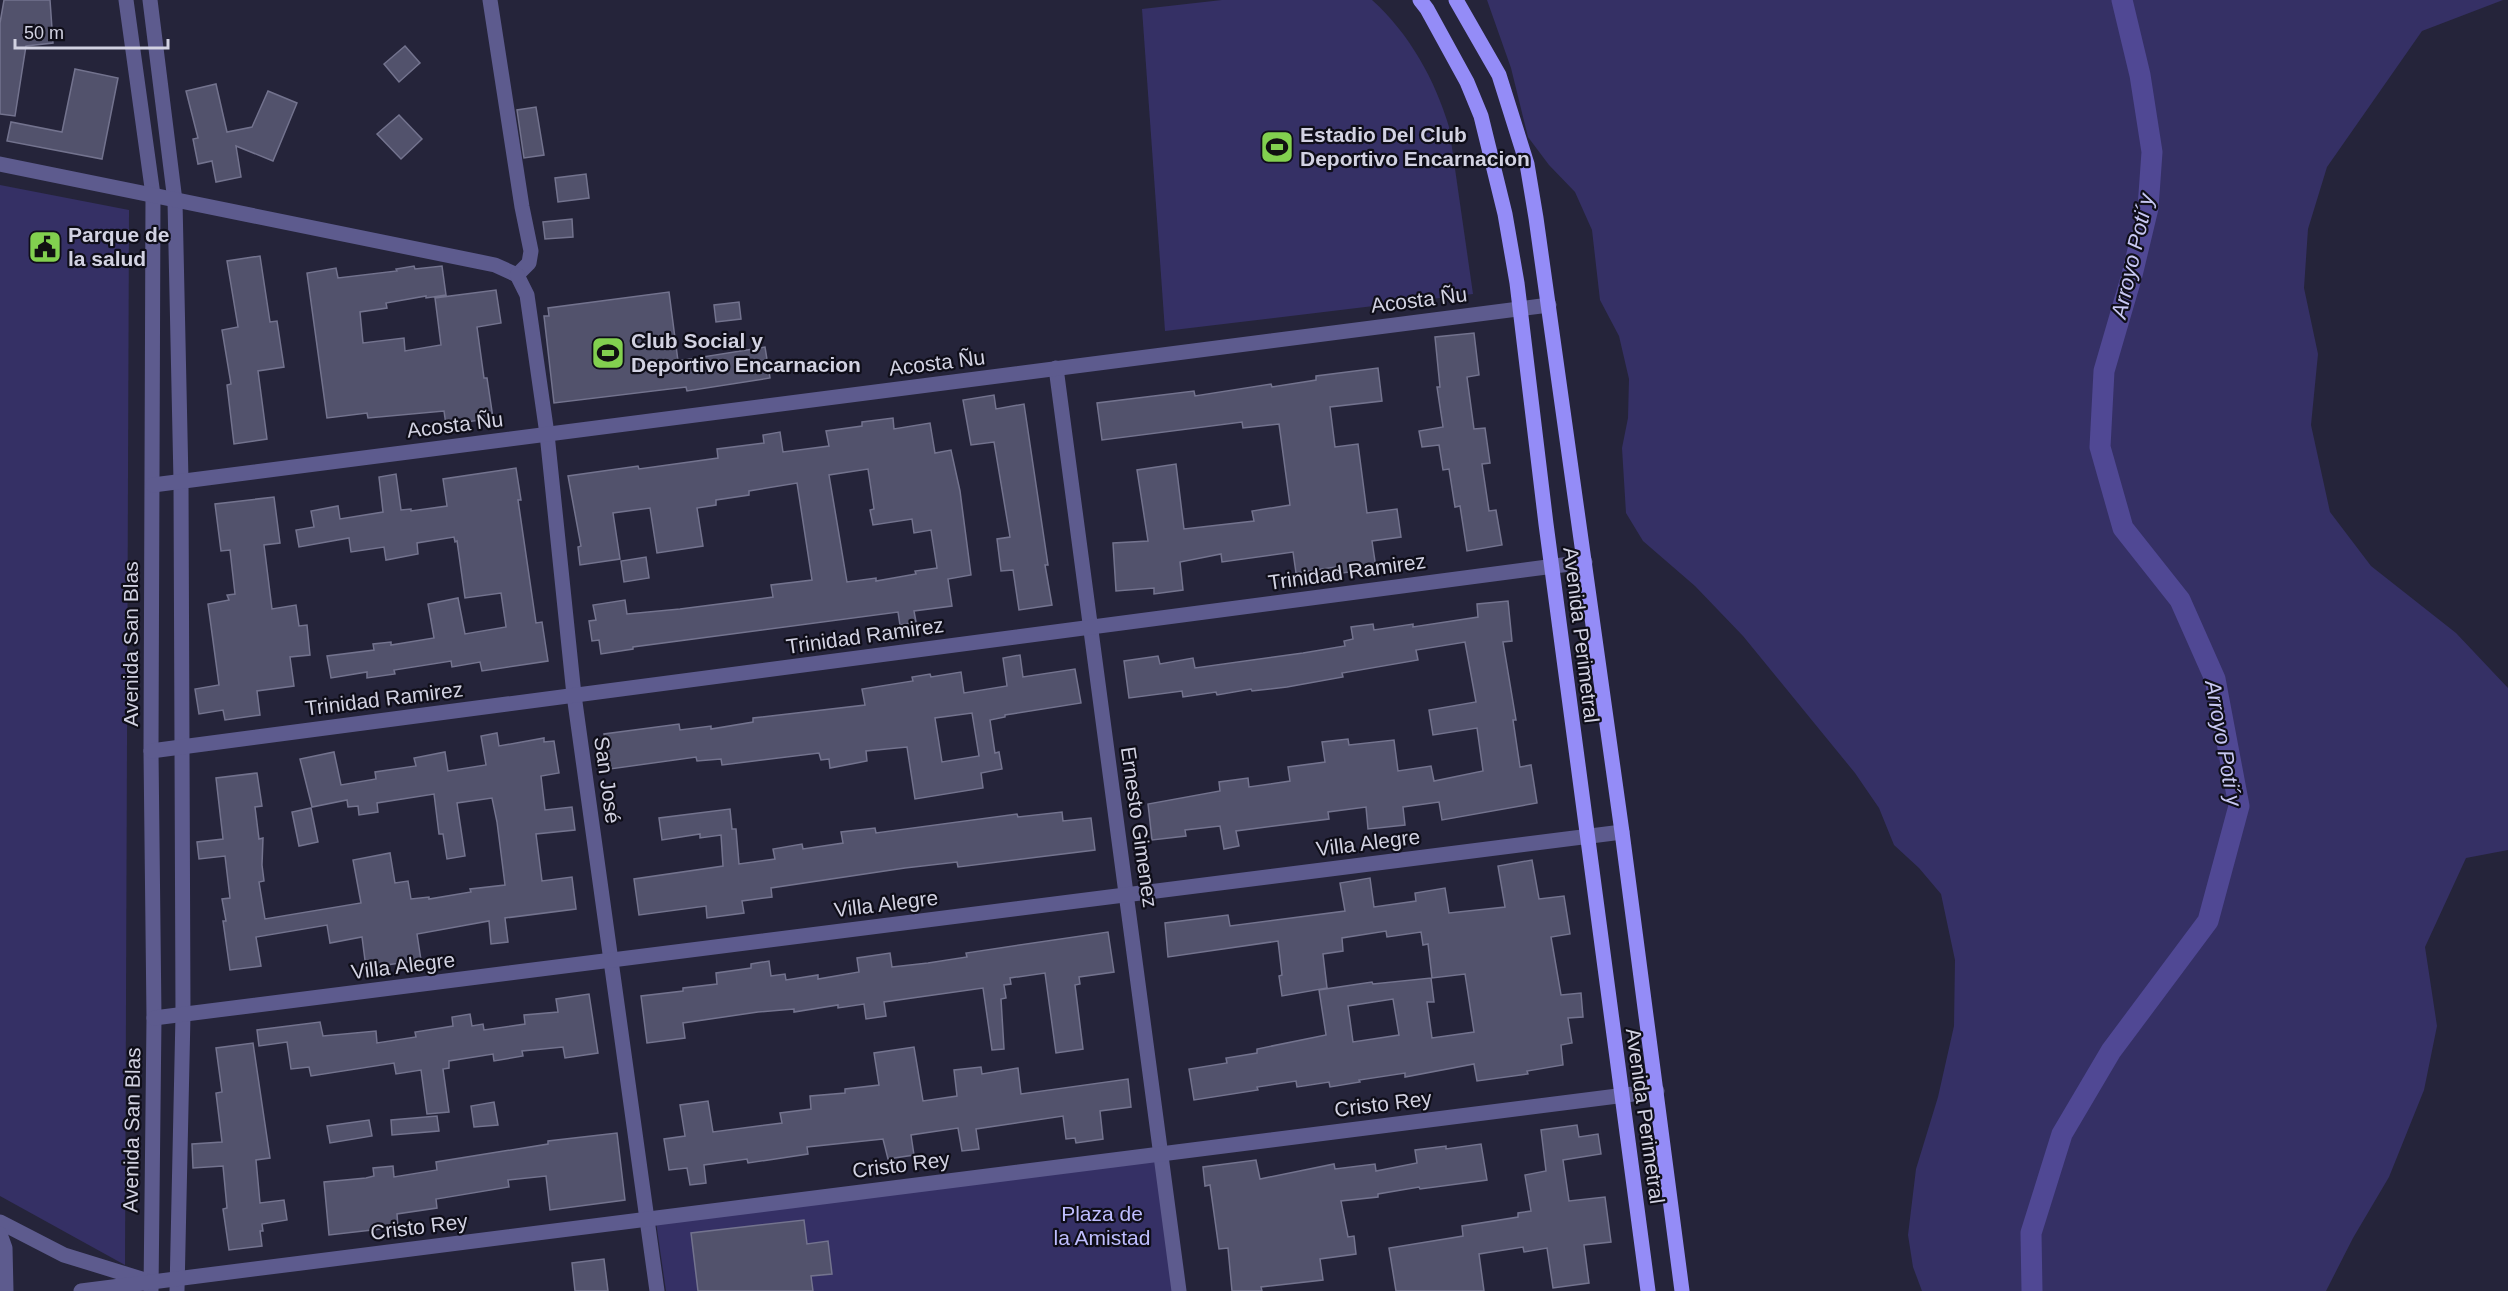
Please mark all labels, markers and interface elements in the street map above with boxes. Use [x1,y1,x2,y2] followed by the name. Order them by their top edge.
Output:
[15,12,168,50] scale bar
[24,23,64,43] text: 50 m
[1300,123,1530,170] place label: Estadio Del Club Deportivo Encarnacion
[1259,129,1295,165] sports icon: Estadio Del Club Deportivo Encarnacion
[2106,189,2159,323] water label: Arroyo Poti´y
[68,223,170,270] place label: Parque de la salud
[27,229,63,265] public building icon: Parque de la salud
[1369,282,1468,317] street label: Acosta Ñu
[631,329,861,376] place label: Club Social y Deportivo Encarnacion
[590,335,626,371] sports icon: Club Social y Deportivo Encarnacion
[887,345,986,380] street label: Acosta Ñu
[405,407,504,442] street label: Acosta Ñu
[1559,546,1604,724] street label: Avenida Perimetral
[1267,549,1427,594] street label: Trinidad Ramirez
[119,561,142,727] street label: Avenida San Blas
[785,613,945,658] street label: Trinidad Ramirez
[2200,676,2247,810] water label: Arroyo Poti´y
[304,677,464,720] street label: Trinidad Ramirez
[590,735,625,825] street label: San José
[1117,745,1162,909] street label: Ernesto Gimenez
[1315,825,1421,860] street label: Villa Alegre
[833,886,939,921] street label: Villa Alegre
[350,948,456,983] street label: Villa Alegre
[1622,1027,1669,1205] street label: Avenida Perimetral
[119,1047,144,1213] street label: Avenida San Blas
[1333,1086,1433,1121] street label: Cristo Rey
[851,1147,951,1182] street label: Cristo Rey
[1054,1202,1150,1249] park label: Plaza de la Amistad
[369,1209,469,1244] street label: Cristo Rey

